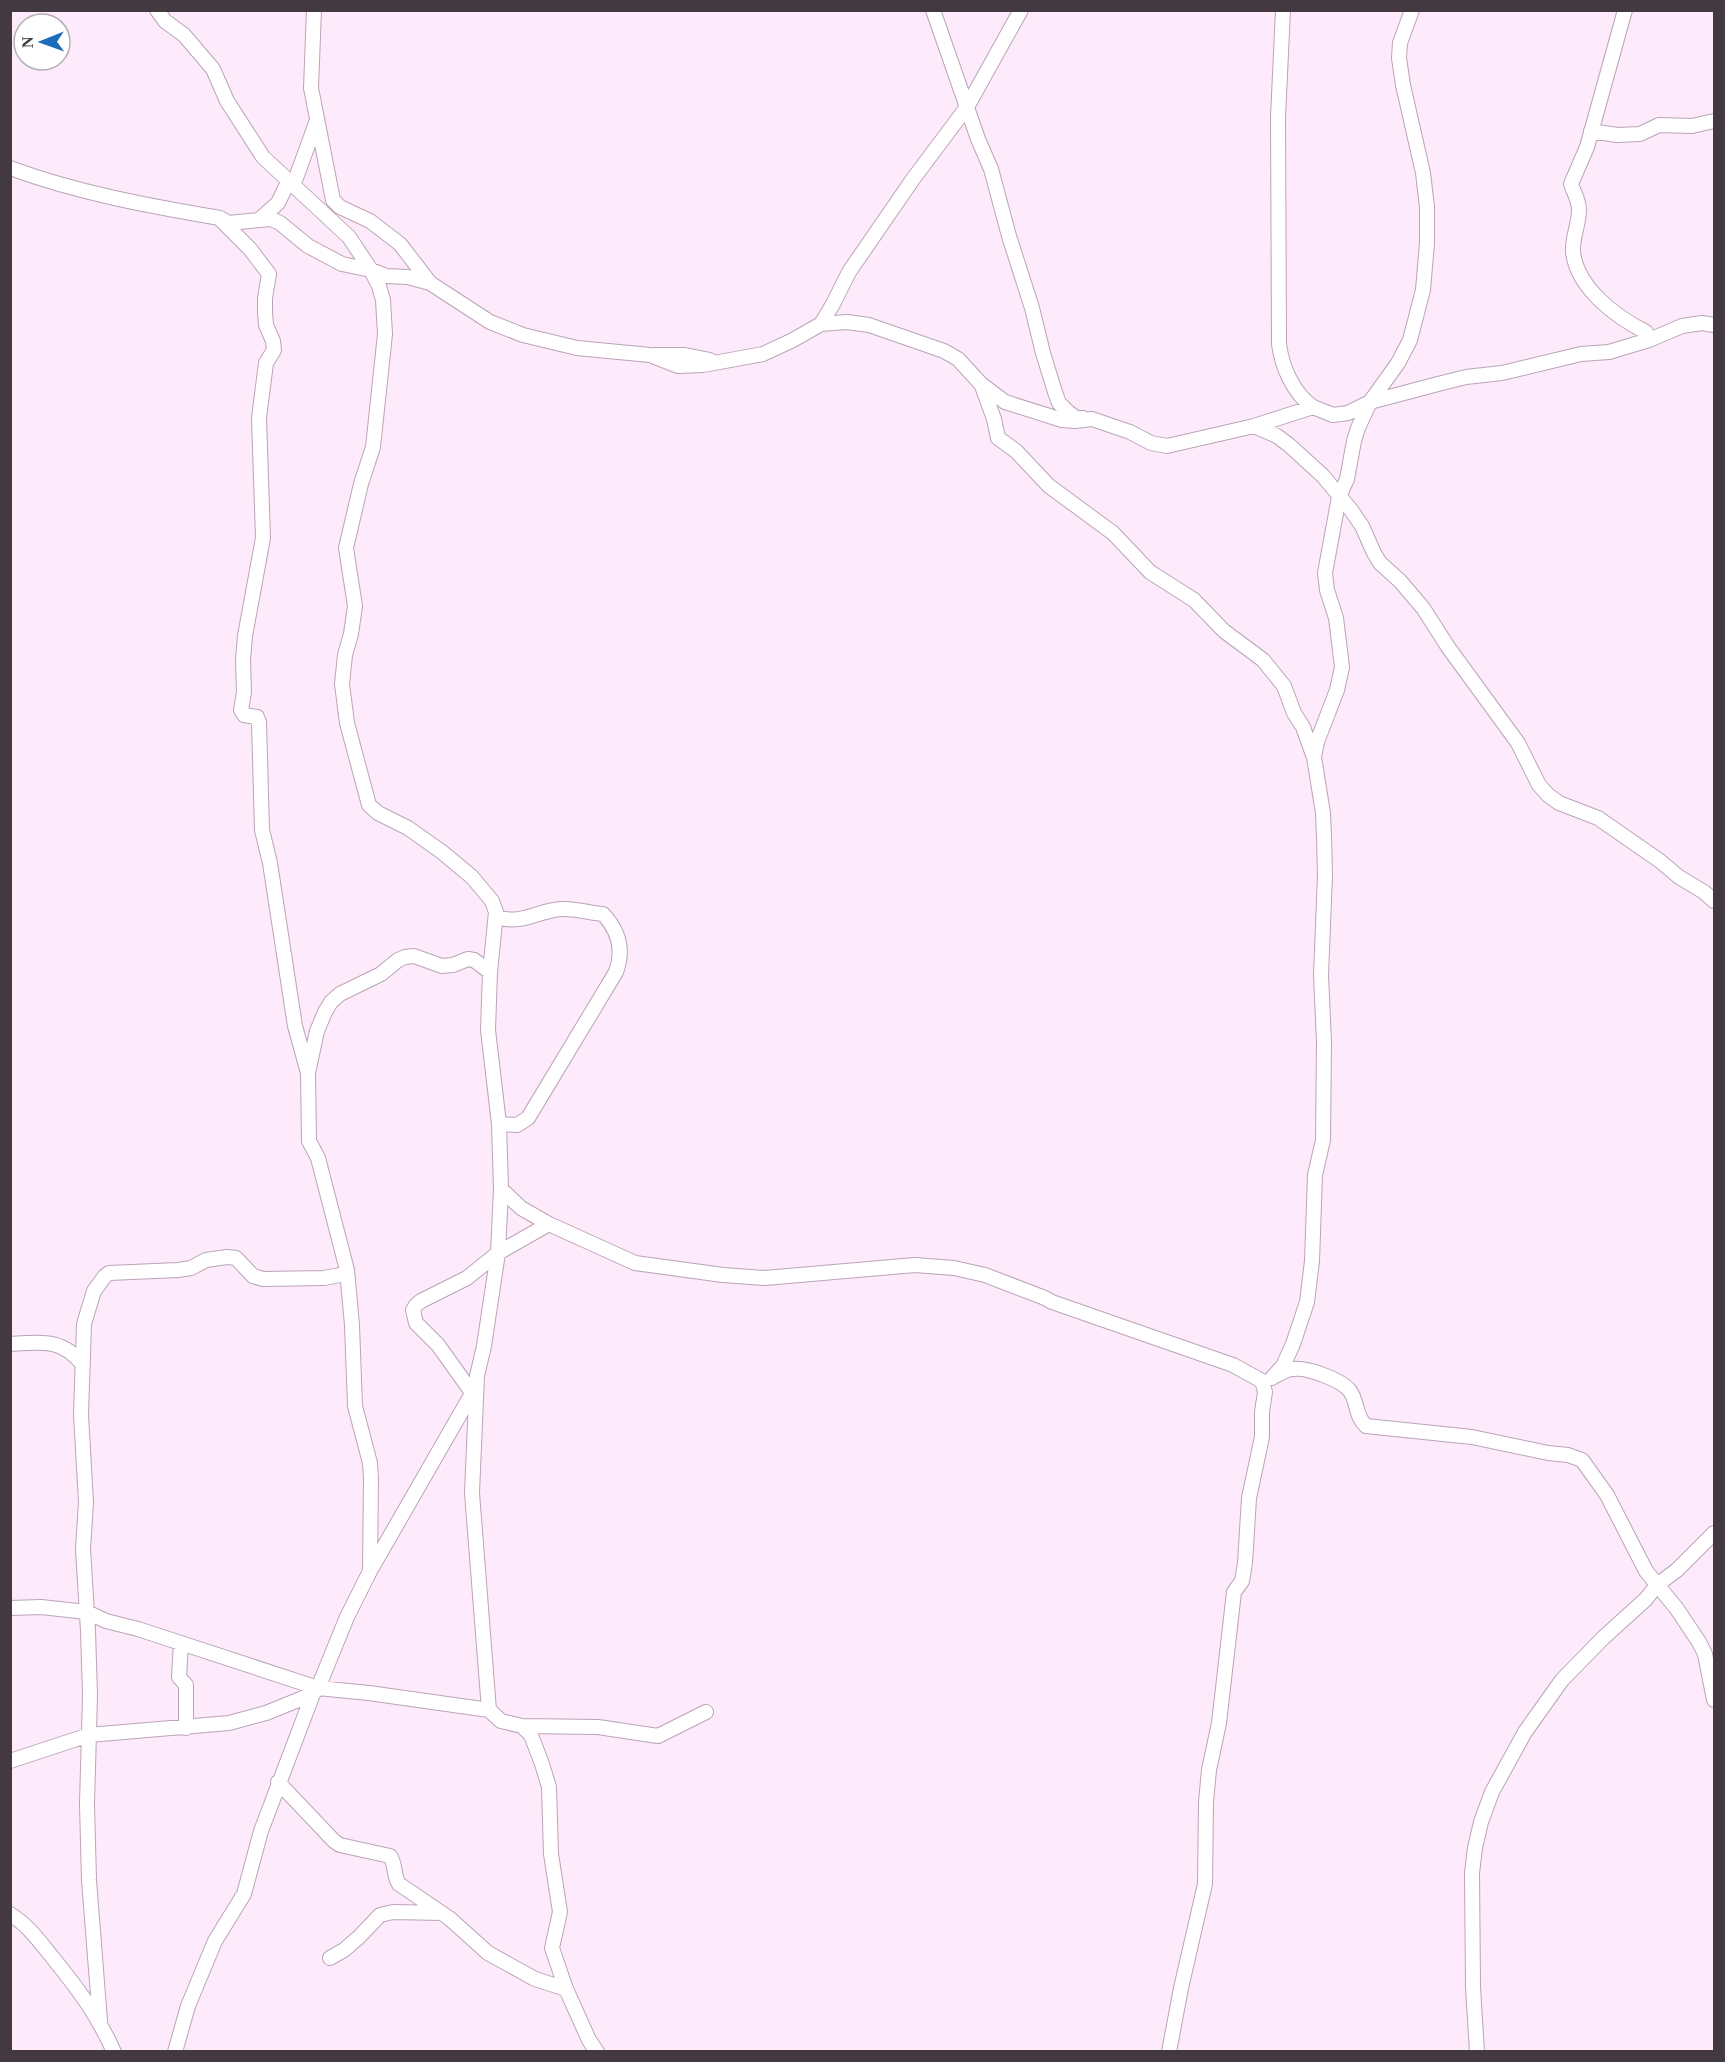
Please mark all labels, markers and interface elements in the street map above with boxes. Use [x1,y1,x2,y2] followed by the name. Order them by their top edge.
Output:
[12,12,72,72] north arrow
[19,36,36,48] text: N

